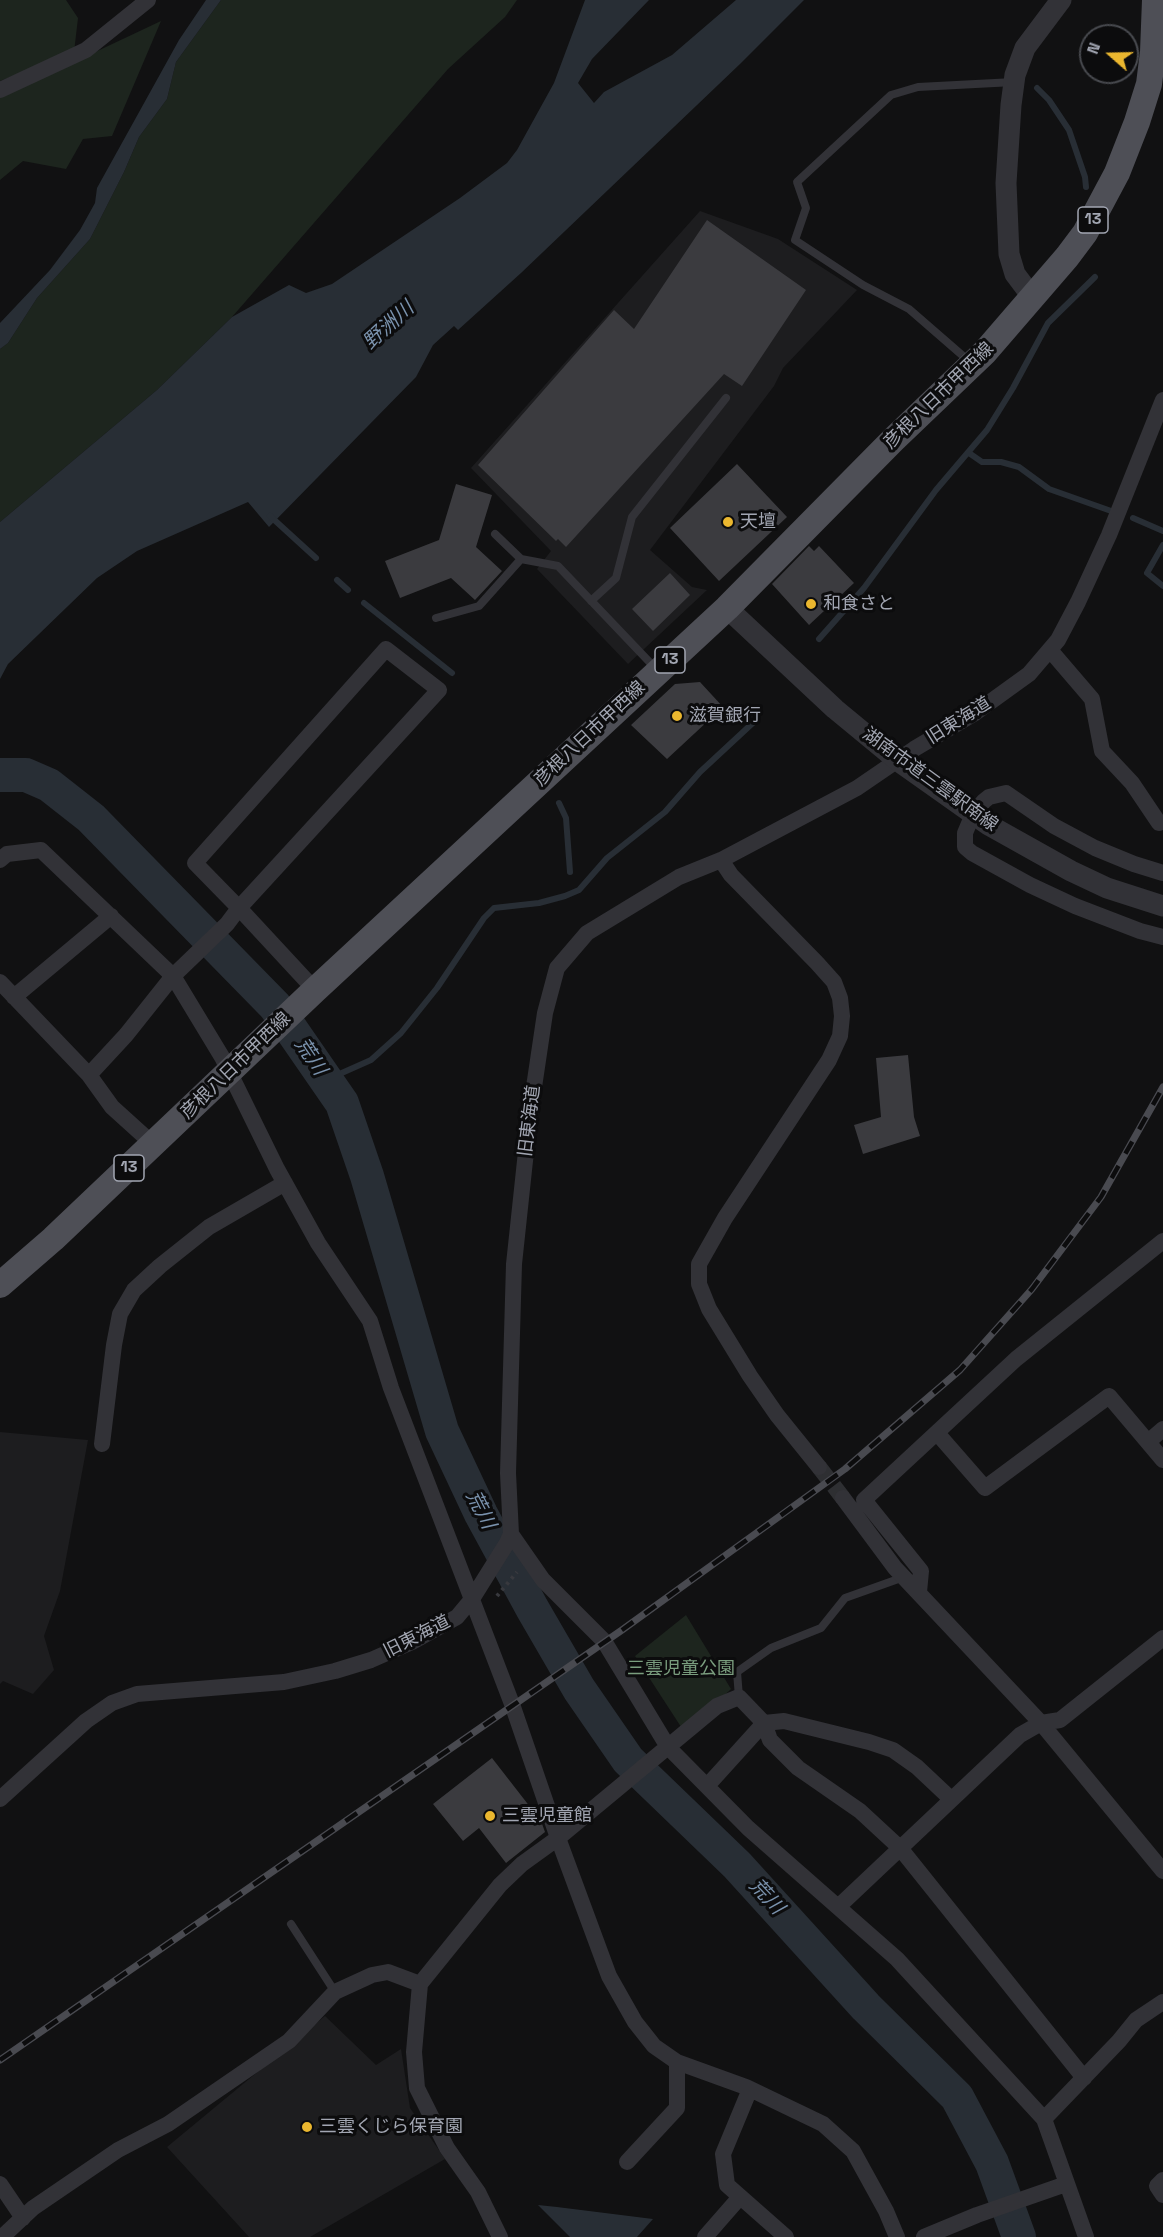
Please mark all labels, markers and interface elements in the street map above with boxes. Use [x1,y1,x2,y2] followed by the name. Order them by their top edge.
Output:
[1079,24,1139,84] north arrow
[1082,40,1105,57] text: N
[1078,207,1108,233] road number: 13
[359,297,419,355] water label: 野洲川
[880,338,998,454] street label: 彦根八日市甲西線
[740,511,776,533] place label: 天壇
[721,515,735,529] marker: 天壇
[823,593,895,615] place label: 和食さと
[804,597,818,611] marker: 和食さと
[655,647,685,673] road number: 13
[530,677,650,791] street label: 彦根八日市甲西線
[923,693,995,749] street label: 旧東海道
[689,705,761,727] place label: 滋賀銀行
[670,709,684,723] marker: 滋賀銀行
[858,724,1002,836] street label: 湖南市道三雲駅南線
[177,1008,295,1124] street label: 彦根八日市甲西線
[289,1034,331,1080] water label: 荒川
[515,1084,545,1158] street label: 旧東海道
[114,1155,144,1181] road number: 13
[460,1487,500,1533] water label: 荒川
[380,1611,454,1663] street label: 旧東海道
[627,1658,735,1680] park label: 三雲児童公園
[502,1805,592,1827] place label: 三雲児童館
[483,1809,497,1823] marker: 三雲児童館
[744,1874,788,1920] water label: 荒川
[319,2116,463,2138] place label: 三雲くじら保育園
[300,2120,314,2134] marker: 三雲くじら保育園

